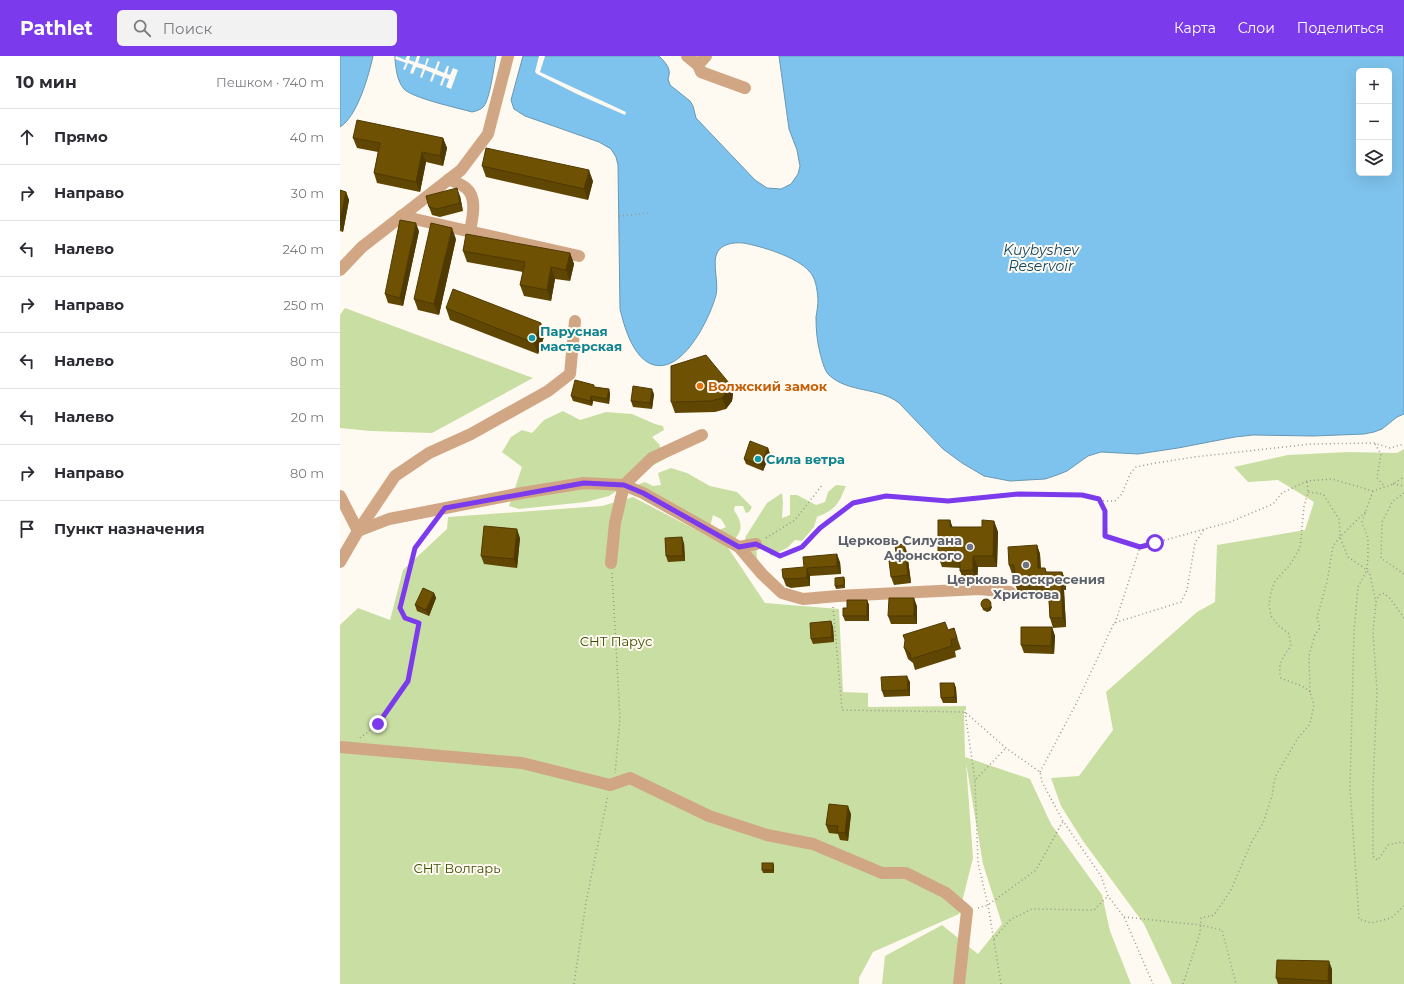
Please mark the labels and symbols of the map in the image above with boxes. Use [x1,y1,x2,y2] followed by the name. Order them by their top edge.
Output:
[1003,241,1080,275] water label: Kuybyshev Reservoir
[540,323,622,354] place label: Парусная мастерская
[527,333,537,343] marker: Парусная мастерская
[708,378,828,394] place label: Волжский замок
[695,381,705,391] marker: Волжский замок
[766,451,845,467] place label: Сила ветра
[753,454,763,464] marker: Сила ветра
[838,532,962,563] place label: Церковь Силуана Афонского
[1146,534,1164,552] route start
[965,542,975,552] marker: Церковь Силуана Афонского
[1021,560,1031,570] marker: Церковь Воскресения Христова
[947,571,1105,602] place label: Церковь Воскресения Христова
[580,633,652,649] park label: СНТ Парус
[369,715,387,733] route end
[413,860,501,876] park label: СНТ Волгарь

